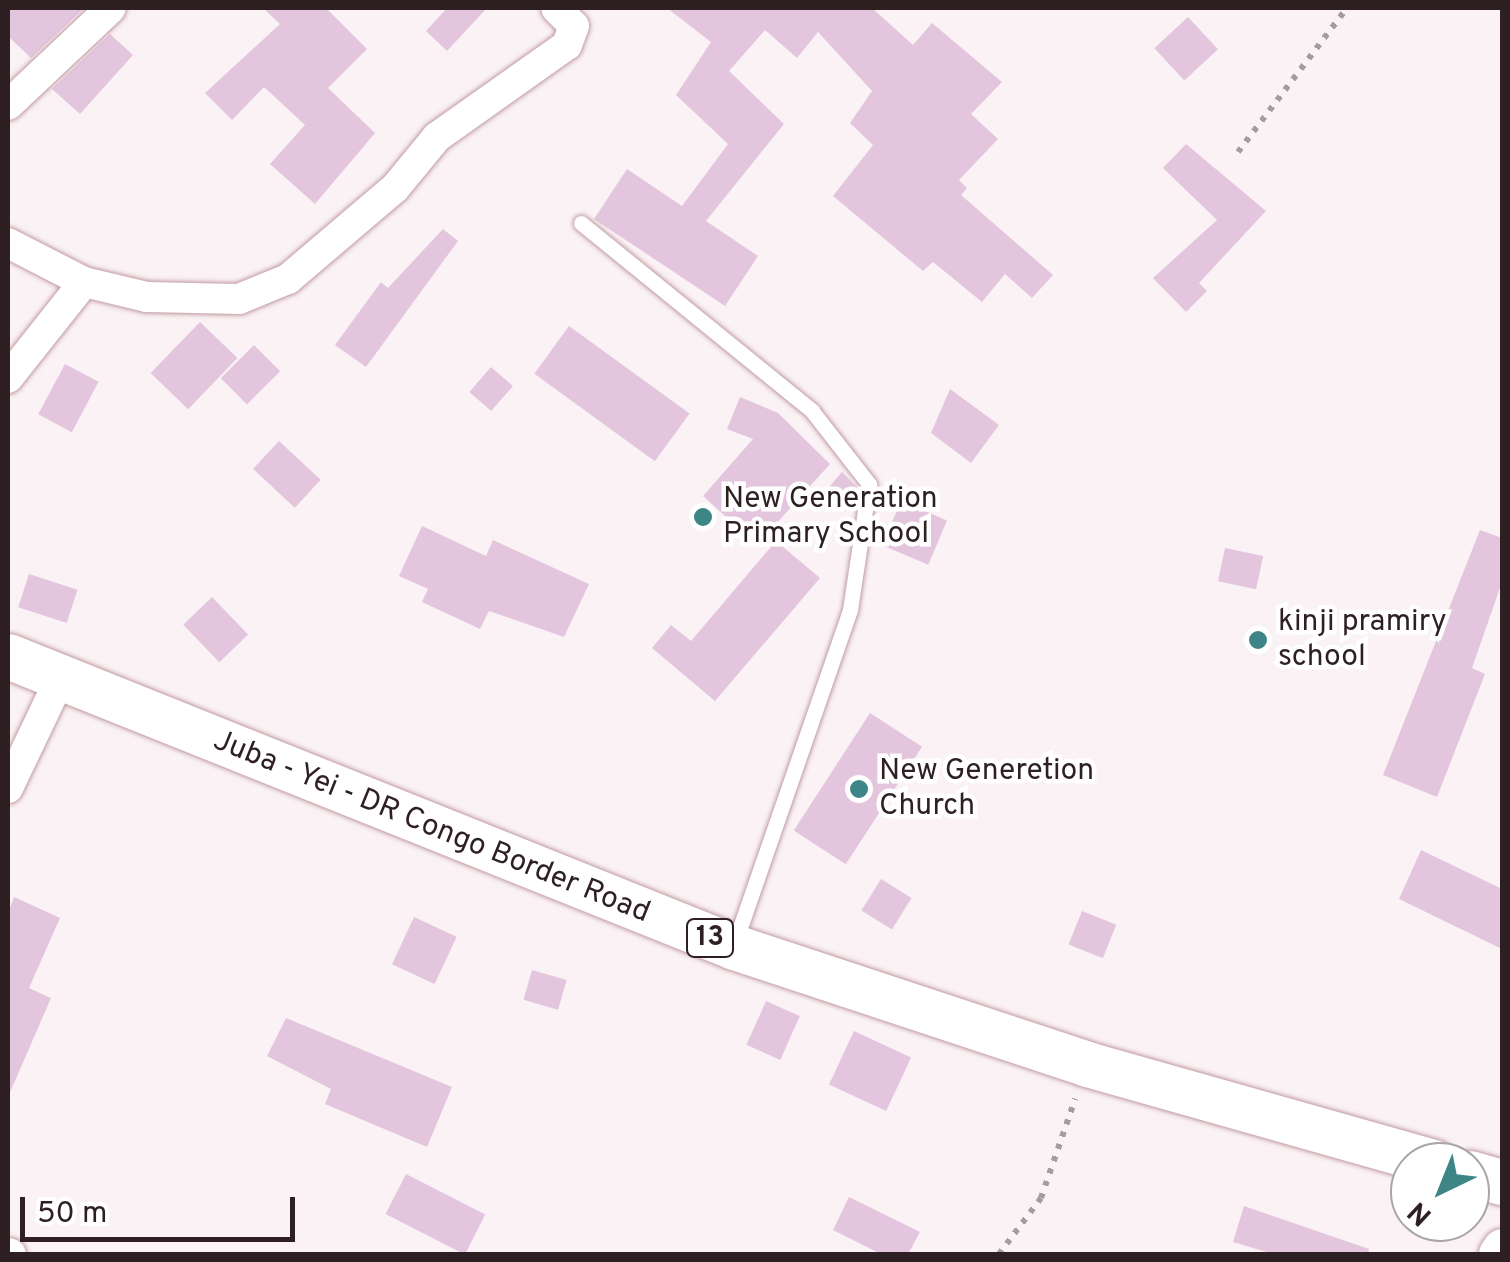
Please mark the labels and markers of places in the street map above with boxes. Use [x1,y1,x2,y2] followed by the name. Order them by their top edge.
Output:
[723,482,938,552] place label: New Generation Primary School
[692,506,714,528] marker: New Generation Primary School
[1278,605,1447,676] place label: kinji pramiry school
[1247,629,1269,651] marker: kinji pramiry school
[879,754,1094,824] place label: New Generetion Church
[848,778,870,800] marker: New Generetion Church

